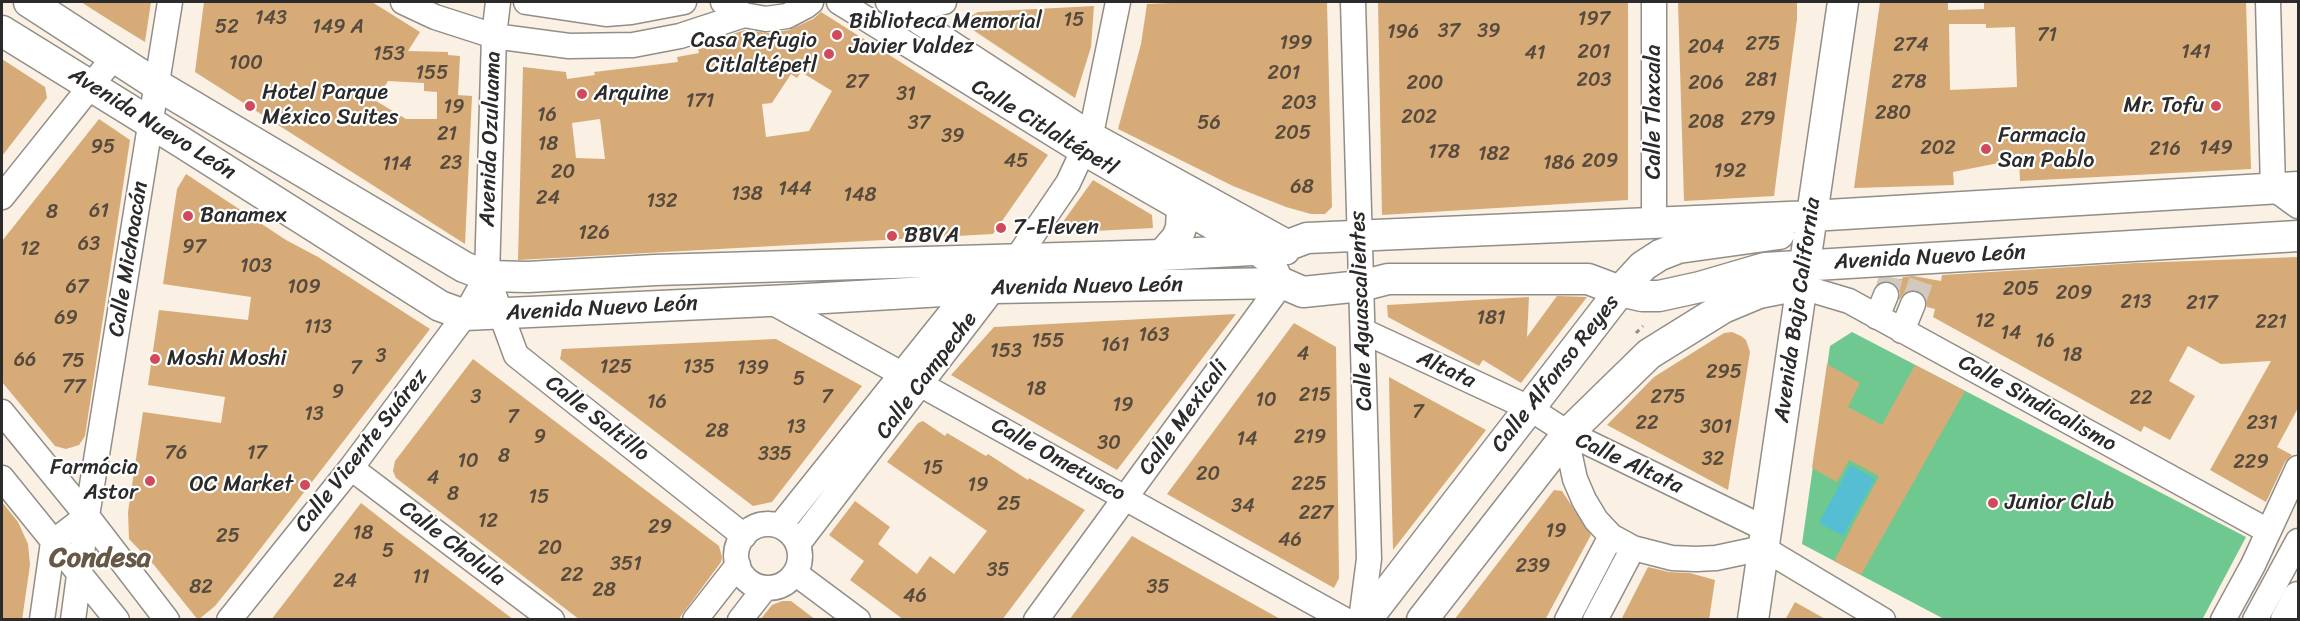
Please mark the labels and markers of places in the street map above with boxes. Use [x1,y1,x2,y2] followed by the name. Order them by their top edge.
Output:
[849,9,1042,60] place label: Biblioteca Memorial Javier Valdez
[691,28,817,80] place label: Casa Refugio Citlaltépetl
[830,28,844,42] marker: Biblioteca Memorial Javier Valdez
[822,47,836,61] marker: Casa Refugio Citlaltépetl
[262,80,398,132] place label: Hotel Parque México Suites
[594,81,669,107] place label: Arquine
[575,87,589,101] marker: Arquine
[2123,93,2204,119] place label: Mr. Tofu
[243,99,257,113] marker: Hotel Parque México Suites
[2209,99,2223,113] marker: Mr. Tofu
[1998,123,2094,174] place label: Farmacia San Pablo
[1979,142,1993,156] marker: Farmacia San Pablo
[200,203,287,229] place label: Banamex
[181,209,195,223] marker: Banamex
[1013,215,1099,241] place label: 7-Eleven
[994,221,1008,235] marker: 7-Eleven
[904,223,959,249] place label: BBVA
[885,229,899,243] marker: BBVA
[167,346,286,372] place label: Moshi Moshi
[148,352,162,366] marker: Moshi Moshi
[50,455,138,506] place label: Farmácia Astor
[189,472,293,498] place label: OC Market
[143,474,157,488] marker: Farmácia Astor
[298,478,312,492] marker: OC Market
[2005,490,2114,516] place label: Junior Club
[1986,496,2000,510] marker: Junior Club

